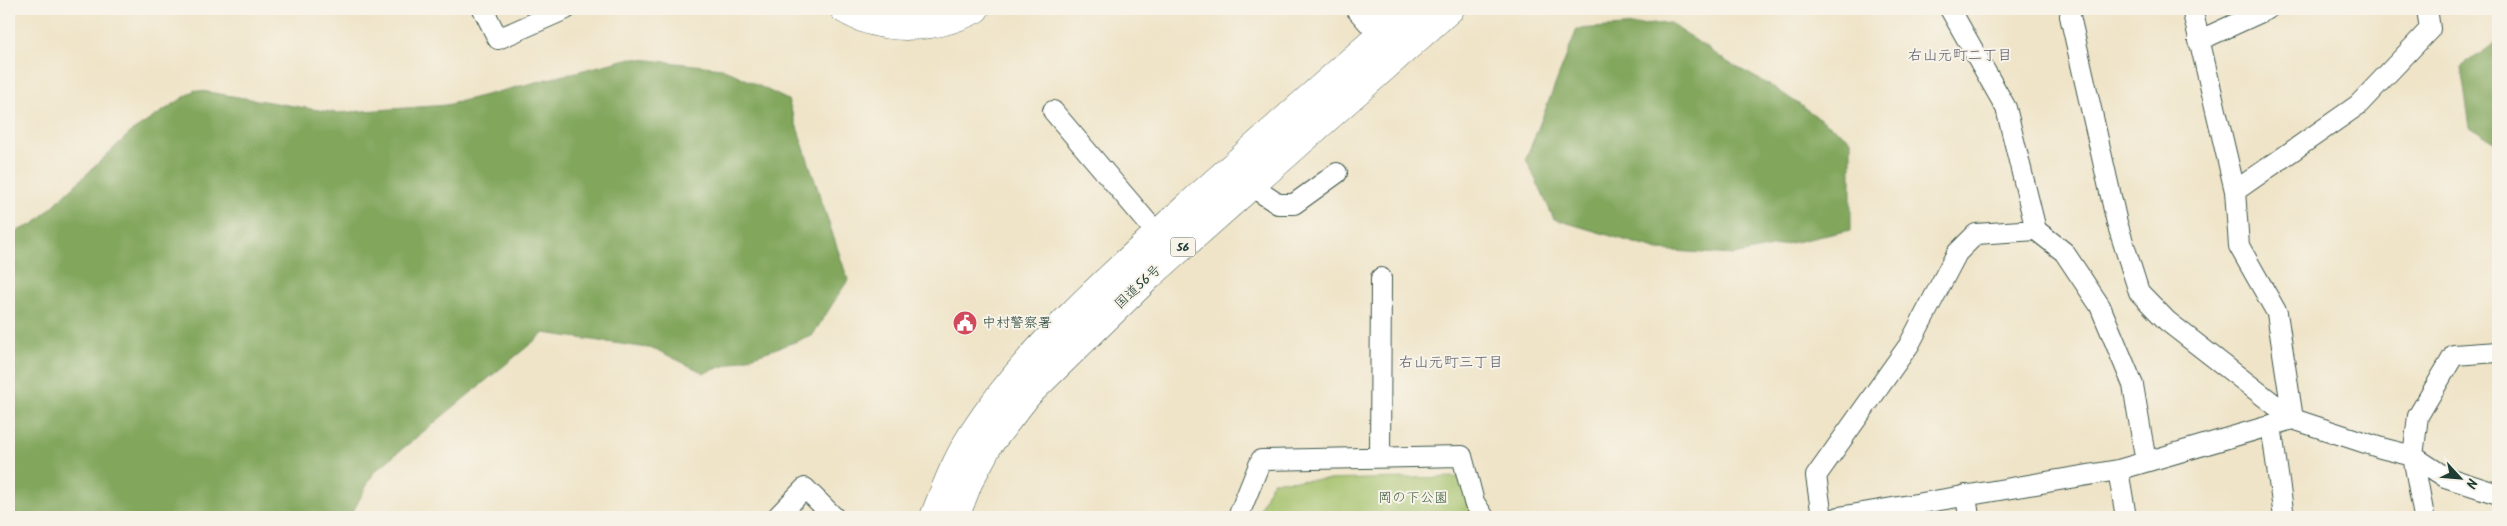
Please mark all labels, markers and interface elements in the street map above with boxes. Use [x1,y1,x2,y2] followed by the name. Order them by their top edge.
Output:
[1907,44,2013,68] district label: 右山元町二丁目
[1170,238,1196,256] road number: 56
[1110,259,1166,315] street label: 国道56号
[952,310,978,336] public building icon: 中村警察署
[982,312,1052,334] place label: 中村警察署
[1398,351,1504,375] district label: 右山元町三丁目
[2434,454,2484,504] north arrow
[2459,474,2483,492] text: N
[1378,487,1448,509] park label: 岡の下公園

